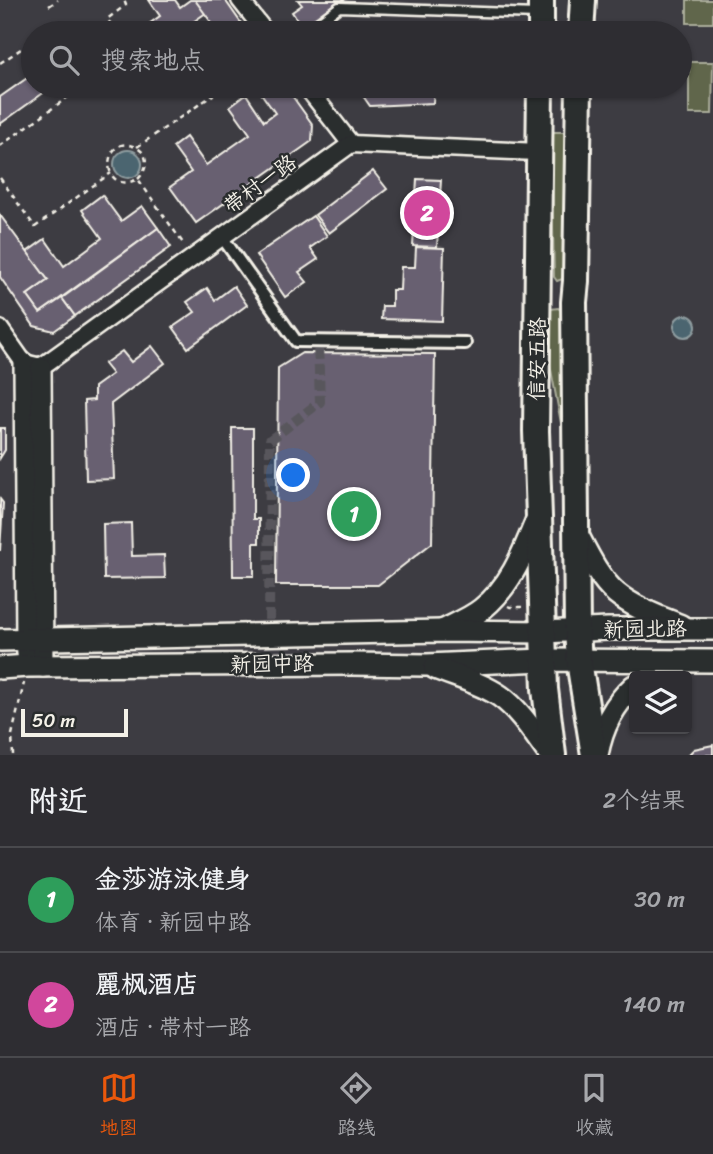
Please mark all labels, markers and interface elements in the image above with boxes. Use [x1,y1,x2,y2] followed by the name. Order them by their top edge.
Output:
[21,21,692,98] search box
[101,37,205,83] text: 搜索地点
[45,41,83,79] icon: search
[215,144,305,224] street label: 带村一路
[404,187,450,239] pin: 2
[517,317,557,401] street label: 信安五路
[276,458,310,492] your location
[331,488,377,540] pin: 1
[603,609,687,649] street label: 新园北路
[230,644,314,684] street label: 新园中路
[629,671,692,734] map controls
[629,671,692,734] button: layers
[32,704,75,737] text: 50 m
[21,706,128,738] scale bar
[28,774,88,828] text: 附近
[603,780,685,821] text: 2个结果
[95,856,251,902] text: 金莎游泳健身
[46,879,56,920] text: 1
[634,879,685,920] text: 30 m
[95,902,251,943] text: 体育 · 新园中路
[95,961,199,1007] text: 麗枫酒店
[44,984,58,1025] text: 2
[623,984,685,1025] text: 140 m
[95,1007,251,1048] text: 酒店 · 带村一路
[100,1069,138,1144] tab: 地图
[337,1069,375,1144] tab: 路线
[575,1069,613,1144] tab: 收藏

